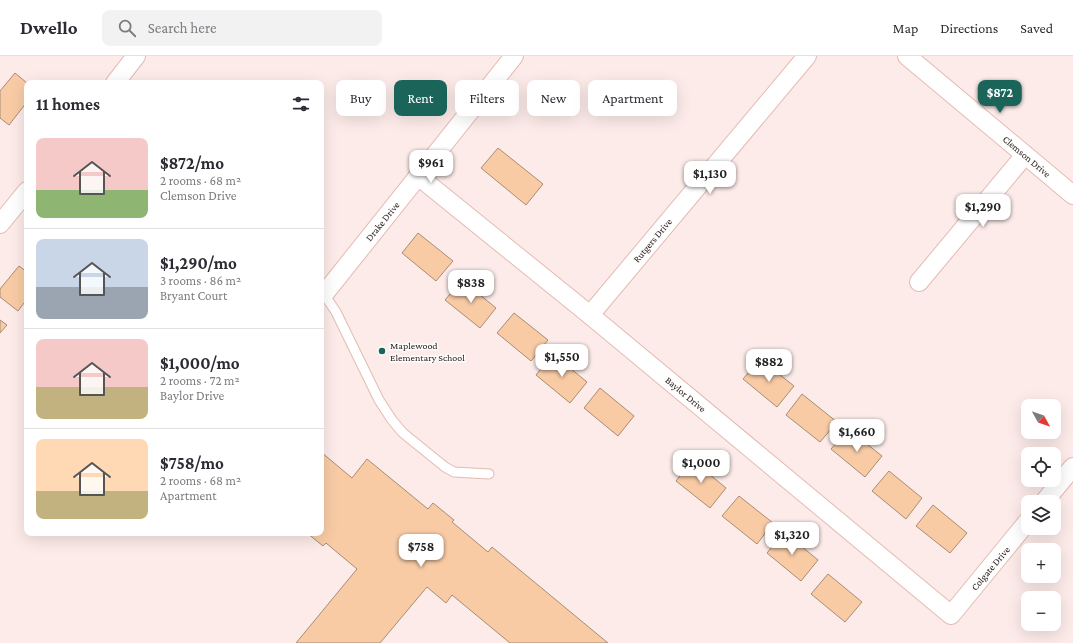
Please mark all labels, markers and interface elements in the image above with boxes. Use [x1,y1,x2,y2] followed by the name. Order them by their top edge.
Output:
[102,10,382,46] search box
[20,17,78,38] text: Dwello
[116,17,138,39] icon: search
[148,20,217,36] text: Search here
[893,20,918,36] text: Map
[940,20,998,36] text: Directions
[1020,20,1053,36] text: Saved
[336,80,386,116] chip: Buy
[394,80,447,116] chip: Rent
[455,80,519,116] chip: Filters
[527,80,580,116] chip: New
[588,80,677,116] chip: Apartment
[976,80,1024,114] pin: $872
[987,85,1013,100] text: $872
[290,93,312,115] icon: filters
[36,95,100,114] text: 11 homes
[1001,133,1053,180] street label: Clemson Drive
[407,150,455,184] pin: $961
[68,154,116,202] icon: home
[160,154,224,173] text: $872/mo
[418,155,444,170] text: $961
[677,161,743,195] pin: $1,130
[693,166,727,181] text: $1,130
[160,173,241,188] text: 2 rooms · 68 m²
[160,188,237,203] text: Clemson Drive
[950,194,1016,228] pin: $1,290
[363,199,402,243] street label: Drake Drive
[965,199,1001,214] text: $1,290
[631,216,674,265] street label: Rutgers Drive
[160,254,237,273] text: $1,290/mo
[68,255,116,303] icon: home
[447,270,495,304] pin: $838
[160,273,241,288] text: 3 rooms · 86 m²
[457,275,485,290] text: $838
[160,288,227,303] text: Bryant Court
[390,340,465,363] place label: Maplewood Elementary School
[529,344,595,378] pin: $1,550
[377,346,387,356] marker: Maplewood Elementary School
[544,349,580,364] text: $1,550
[745,349,793,383] pin: $882
[160,354,240,373] text: $1,000/mo
[755,354,783,369] text: $882
[68,355,116,403] icon: home
[160,373,240,388] text: 2 rooms · 72 m²
[663,374,709,415] street label: Baylor Drive
[160,388,224,403] text: Baylor Drive
[1021,399,1061,439] north arrow
[1021,399,1061,631] map controls
[824,419,890,453] pin: $1,660
[838,424,876,439] text: $1,660
[1021,447,1061,487] button: locate
[668,450,734,484] pin: $1,000
[160,454,224,473] text: $758/mo
[68,455,116,503] icon: home
[682,455,720,470] text: $1,000
[160,473,241,488] text: 2 rooms · 68 m²
[160,488,217,503] text: Apartment
[1021,495,1061,535] button: layers
[759,522,825,556] pin: $1,320
[774,527,810,542] text: $1,320
[397,534,445,568] pin: $758
[408,539,434,554] text: $758
[1021,543,1061,583] button: +
[969,544,1012,593] street label: Colgate Drive
[1021,591,1061,631] button: −

